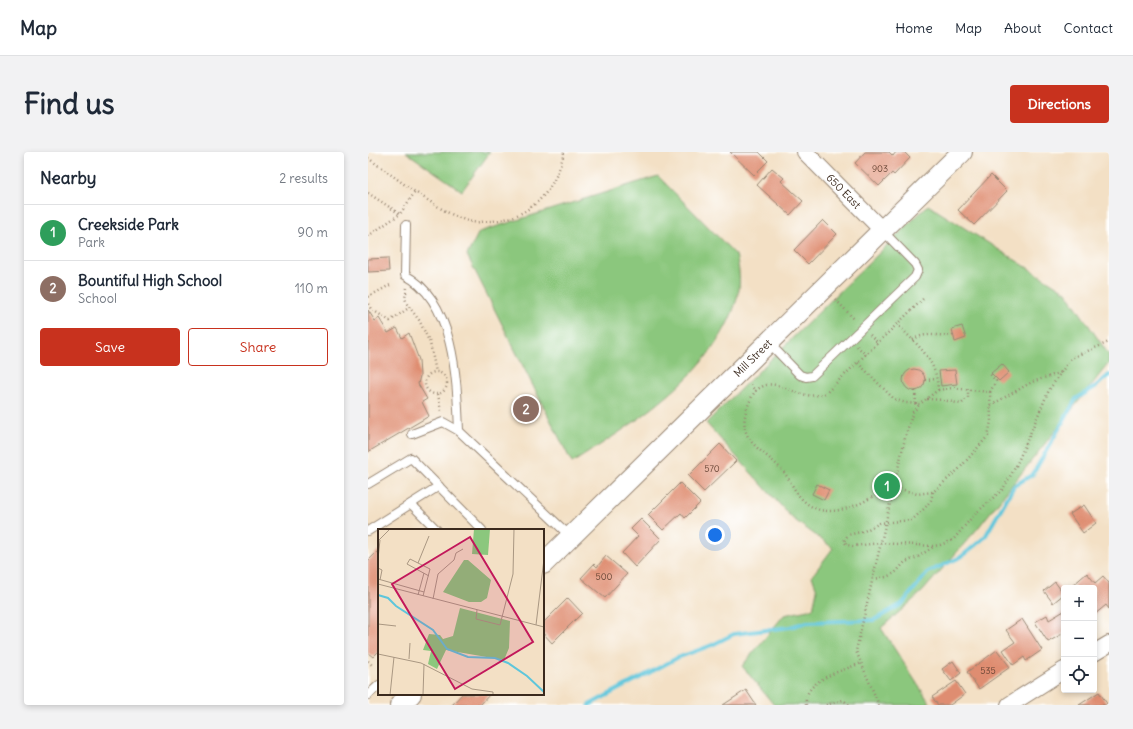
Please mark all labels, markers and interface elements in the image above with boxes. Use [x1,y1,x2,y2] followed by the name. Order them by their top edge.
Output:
[20,16,57,40] text: Map
[895,19,933,37] text: Home
[955,19,982,37] text: Map
[1004,19,1042,37] text: About
[1064,19,1113,37] text: Contact
[1010,85,1109,123] button: Directions
[24,86,115,122] text: Find us
[872,163,888,174] house number: 903
[40,167,96,189] text: Nearby
[279,170,328,187] text: 2 results
[823,171,864,212] street label: 650 East
[78,215,179,234] text: Creekside Park
[50,224,56,241] text: 1
[297,224,328,241] text: 90 m
[78,234,105,251] text: Park
[78,271,222,290] text: Bountiful High School
[49,280,57,297] text: 2
[295,280,328,297] text: 110 m
[78,290,117,307] text: School
[40,328,180,366] button: Save
[188,328,328,366] button: Share
[730,336,775,380] street label: Mill Street
[513,394,539,424] pin: 2
[704,463,720,474] house number: 570
[874,471,900,501] pin: 1
[705,525,725,545] your location
[378,529,544,695] inset map
[595,571,613,582] house number: 500
[1061,585,1097,693] map controls
[1061,585,1097,621] button: +
[1061,621,1097,657] button: −
[1061,657,1097,693] button: locate
[980,665,996,676] house number: 535

